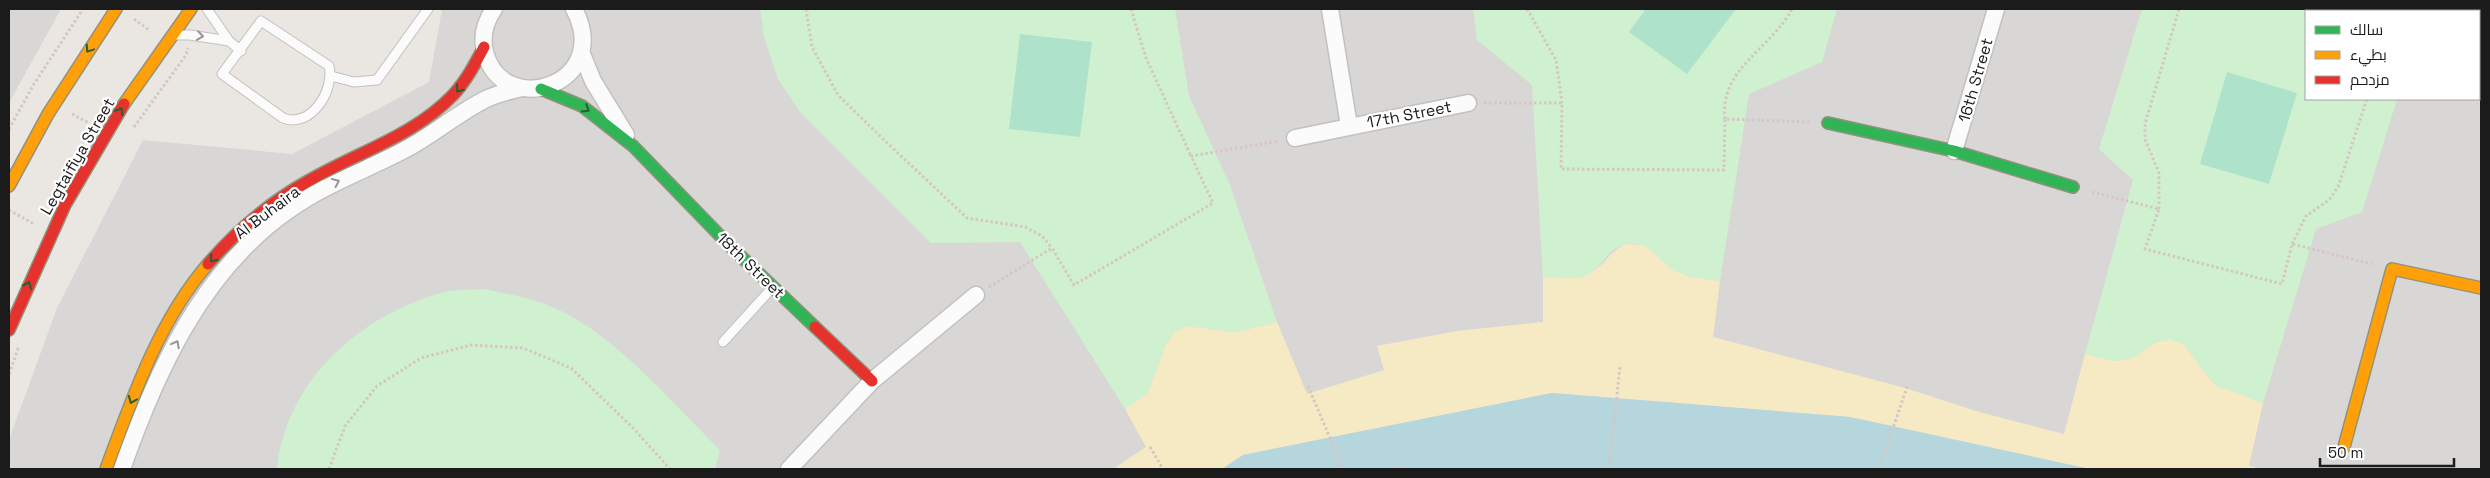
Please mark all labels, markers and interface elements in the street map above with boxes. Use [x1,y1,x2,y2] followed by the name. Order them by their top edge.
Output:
[2305,10,2480,100] legend
[2350,20,2383,39] text: سالك
[196,30,204,41] one-way arrow
[1953,36,1998,125] street label: 16th Street
[85,44,95,53] one-way arrow
[2350,45,2387,67] text: بطيء
[2350,70,2390,90] text: مزدحم
[456,83,465,93] one-way arrow
[35,94,119,218] street label: Legtaifiya Street
[1365,96,1453,133] street label: 17th Street
[580,102,589,112] one-way arrow
[114,108,124,117] one-way arrow
[331,178,340,188] one-way arrow
[230,181,304,244] street label: Al Buhaira
[712,228,789,303] street label: 18th Street
[210,253,219,263] one-way arrow
[21,281,32,290] one-way arrow
[170,340,180,349] one-way arrow
[128,395,139,404] one-way arrow
[2320,436,2454,468] scale bar
[2328,443,2363,462] text: 50 m

